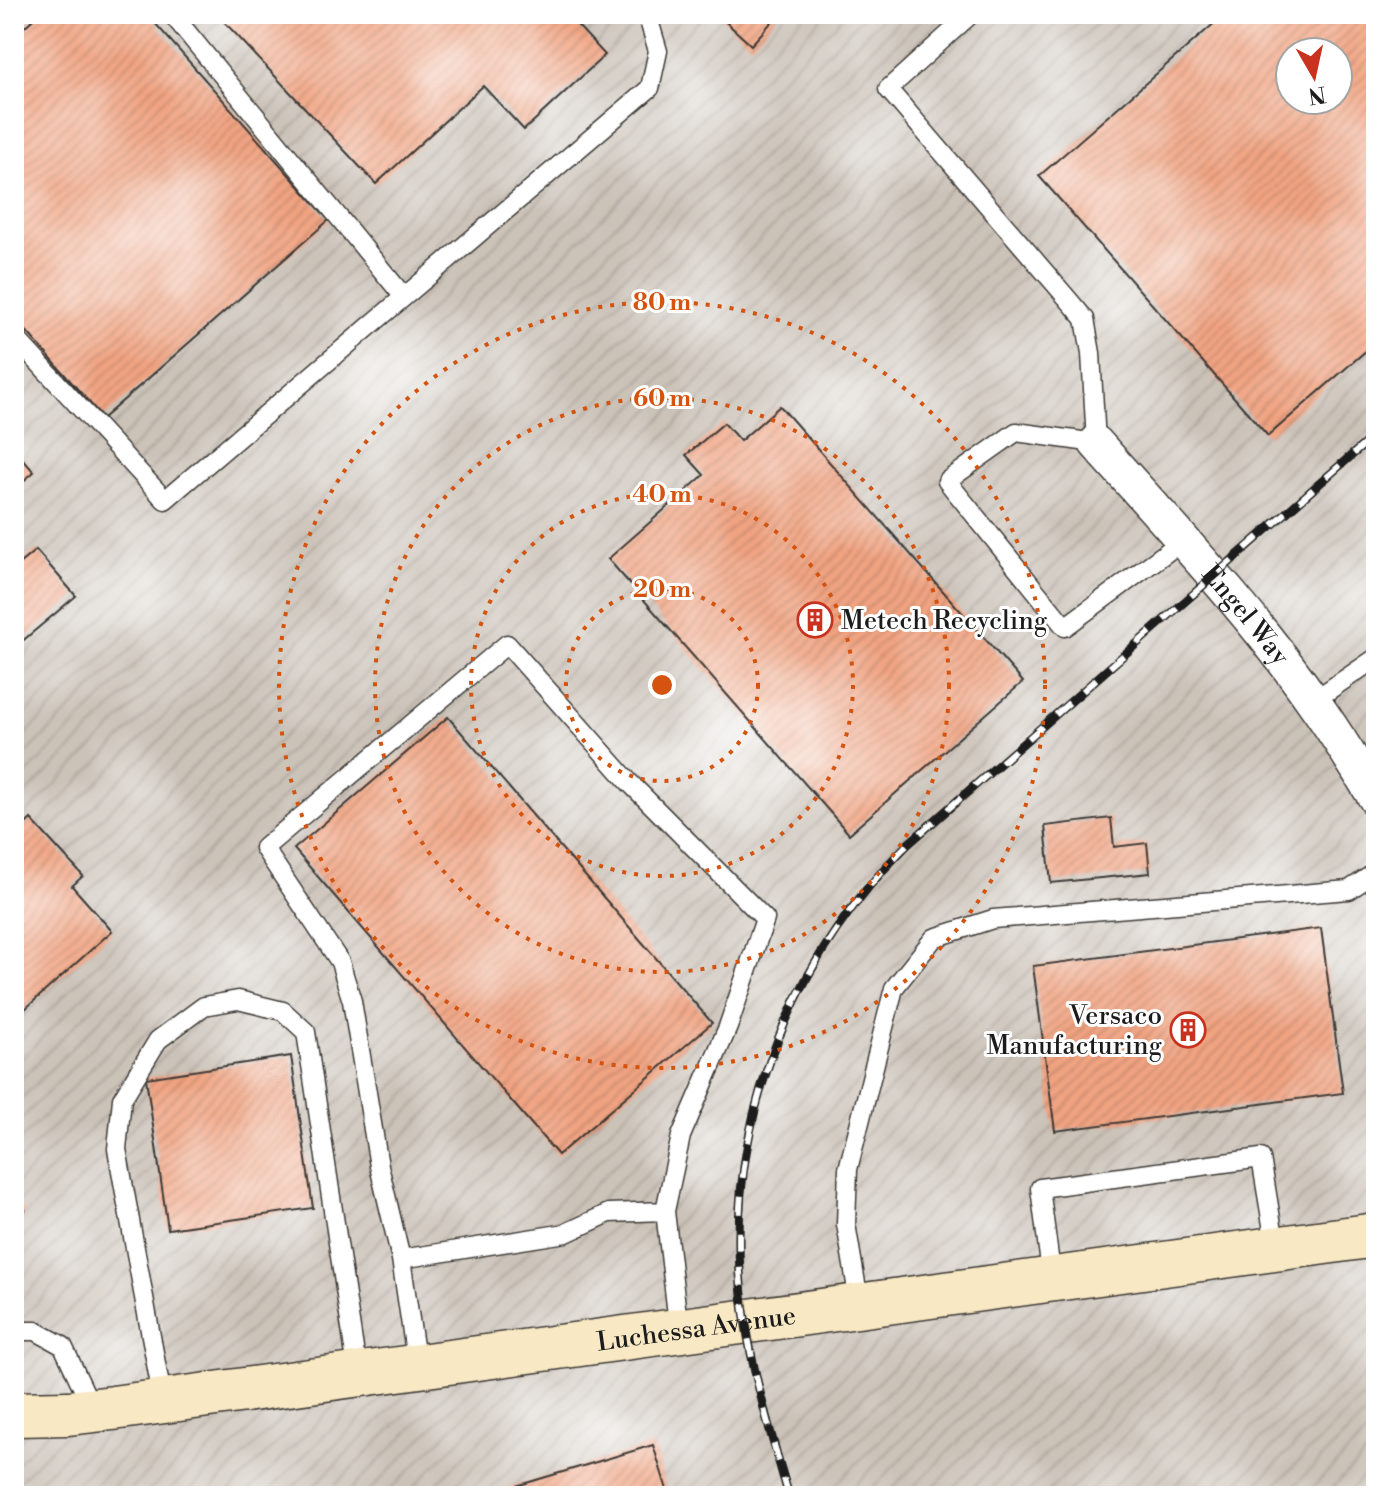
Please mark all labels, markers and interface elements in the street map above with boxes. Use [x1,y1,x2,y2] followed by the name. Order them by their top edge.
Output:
[1274,36,1354,116] north arrow
[1306,80,1328,109] text: N
[633,288,691,318] text: 80 m
[633,384,691,414] text: 60 m
[632,480,692,510] text: 40 m
[1195,558,1296,672] street label: Engel Way
[633,575,691,605] text: 20 m
[796,601,834,639] building icon: Metech Recycling
[841,605,1048,637] place label: Metech Recycling
[648,671,676,699] centre of rings
[987,1000,1163,1062] place label: Versaco Manufacturing
[1169,1011,1207,1049] building icon: Versaco Manufacturing
[595,1300,798,1359] street label: Luchessa Avenue

